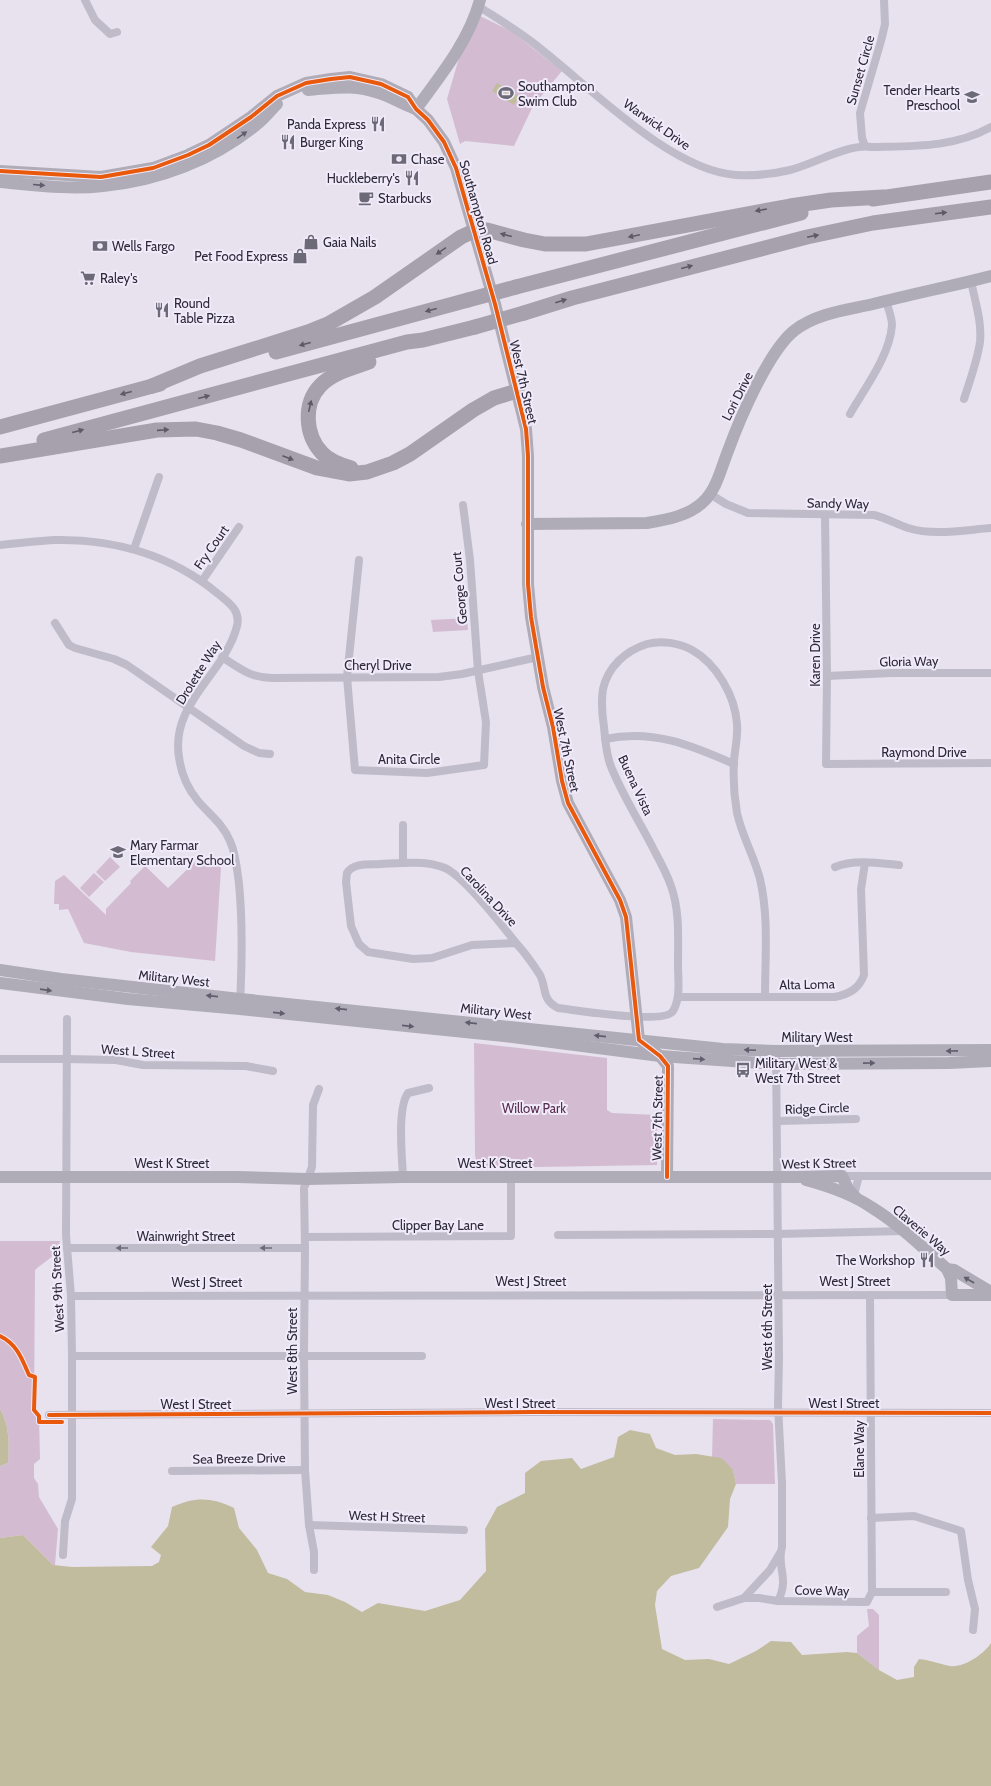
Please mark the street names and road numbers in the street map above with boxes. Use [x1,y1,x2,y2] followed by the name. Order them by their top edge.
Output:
[842,33,878,107] street label: Sunset Circle
[620,95,694,153] street label: Warwick Drive
[456,158,502,266] street label: Southampton Road
[507,339,542,426] street label: West 7th Street
[718,369,756,423] street label: Lori Drive
[807,494,870,512] street label: Sandy Way
[190,521,232,572] street label: Fry Court
[448,550,470,625] street label: George Court
[807,623,823,687] street label: Karen Drive
[172,637,224,707] street label: Drolette Way
[879,652,939,670] street label: Gloria Way
[344,657,412,673] street label: Cheryl Drive
[550,707,584,794] street label: West 7th Street
[881,744,967,760] street label: Raymond Drive
[378,751,440,767] street label: Anita Circle
[615,752,657,818] street label: Buena Vista
[457,862,521,930] street label: Carolina Drive
[138,966,211,990] street label: Military West
[779,976,836,992] street label: Alta Loma
[460,999,533,1023] street label: Military West
[781,1029,853,1045] street label: Military West
[101,1040,176,1062] street label: West L Street
[648,1075,666,1161] street label: West 7th Street
[785,1099,850,1117] street label: Ridge Circle
[781,1154,857,1172] street label: West K Street
[135,1155,210,1171] street label: West K Street
[458,1155,533,1171] street label: West K Street
[890,1201,955,1259] street label: Claverie Way
[392,1217,484,1233] street label: Clipper Bay Lane
[137,1228,236,1244] street label: Wainwright Street
[47,1245,67,1333] street label: West 9th Street
[496,1273,567,1289] street label: West J Street
[820,1273,891,1289] street label: West J Street
[172,1274,243,1290] street label: West J Street
[759,1283,775,1370] street label: West 6th Street
[284,1307,300,1394] street label: West 8th Street
[485,1395,556,1411] street label: West I Street
[809,1395,880,1411] street label: West I Street
[161,1396,232,1412] street label: West I Street
[851,1420,867,1478] street label: Elane Way
[192,1449,286,1467] street label: Sea Breeze Drive
[348,1507,426,1525] street label: West H Street
[794,1582,850,1598] street label: Cove Way

